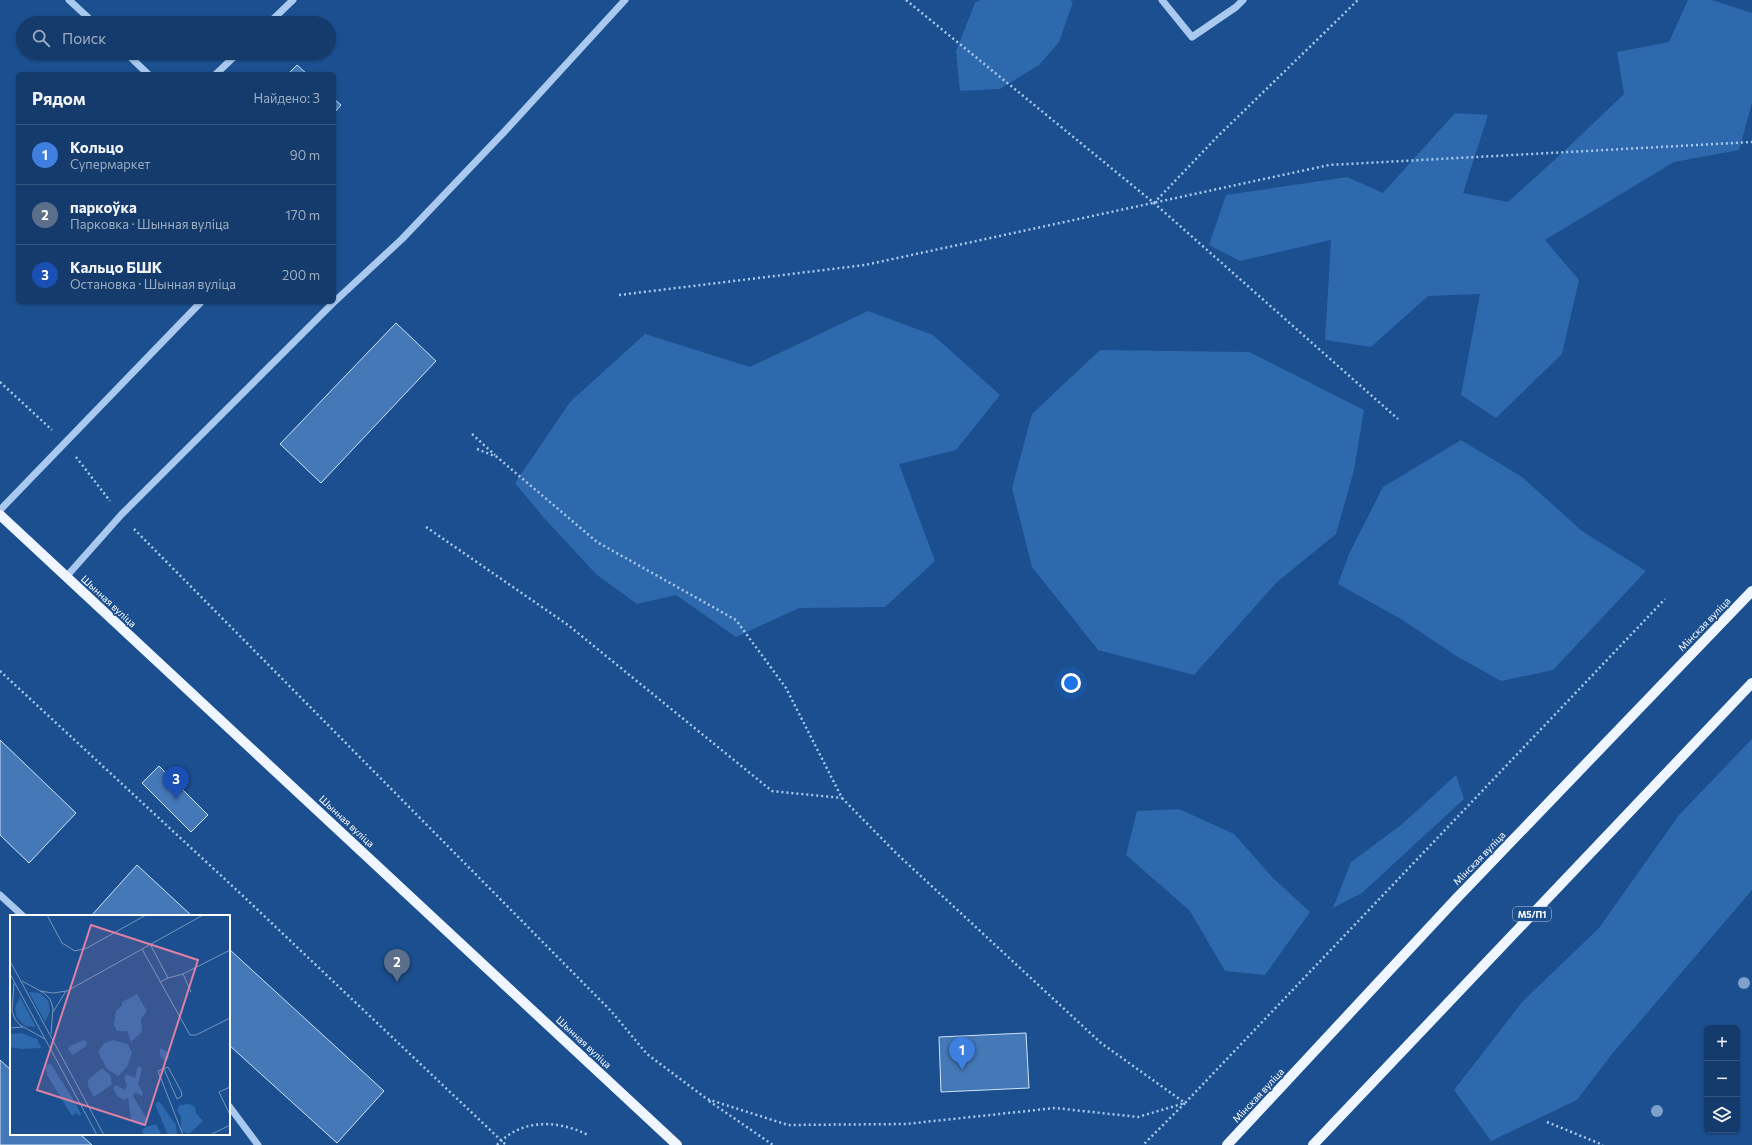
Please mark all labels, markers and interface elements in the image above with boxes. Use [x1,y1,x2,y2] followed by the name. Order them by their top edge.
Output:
[16,16,336,60] search box
[30,27,52,49] icon: search
[62,29,106,47] text: Поиск
[32,88,86,109] text: Рядом
[253,90,320,106] text: Найдено: 3
[70,138,124,156] text: Кольцо
[42,147,48,163] text: 1
[290,147,320,163] text: 90 m
[70,156,150,172] text: Супермаркет
[70,198,137,216] text: паркоўка
[41,207,49,223] text: 2
[285,207,320,223] text: 170 m
[70,216,229,232] text: Парковка · Шынная вуліца
[70,258,162,276] text: Кальцо БШК
[41,267,49,283] text: 3
[282,267,320,283] text: 200 m
[70,276,236,292] text: Остановка · Шынная вуліца
[79,572,139,630] street label: Шынная вуліца
[1675,595,1733,653] street label: Мінская вуліца
[1061,673,1081,693] your location
[163,766,189,799] pin: 3
[317,792,377,850] street label: Шынная вуліца
[1450,829,1508,887] street label: Мінская вуліца
[1513,907,1551,921] road number: М5/П1
[10,915,230,1135] inset map
[384,949,410,982] pin: 2
[554,1013,614,1071] street label: Шынная вуліца
[1704,1025,1740,1133] map controls
[1704,1025,1740,1061] button: +
[949,1037,975,1070] pin: 1
[1704,1061,1740,1097] button: −
[1230,1065,1286,1125] street label: Мінская вуліца
[1704,1097,1740,1133] button: layers

